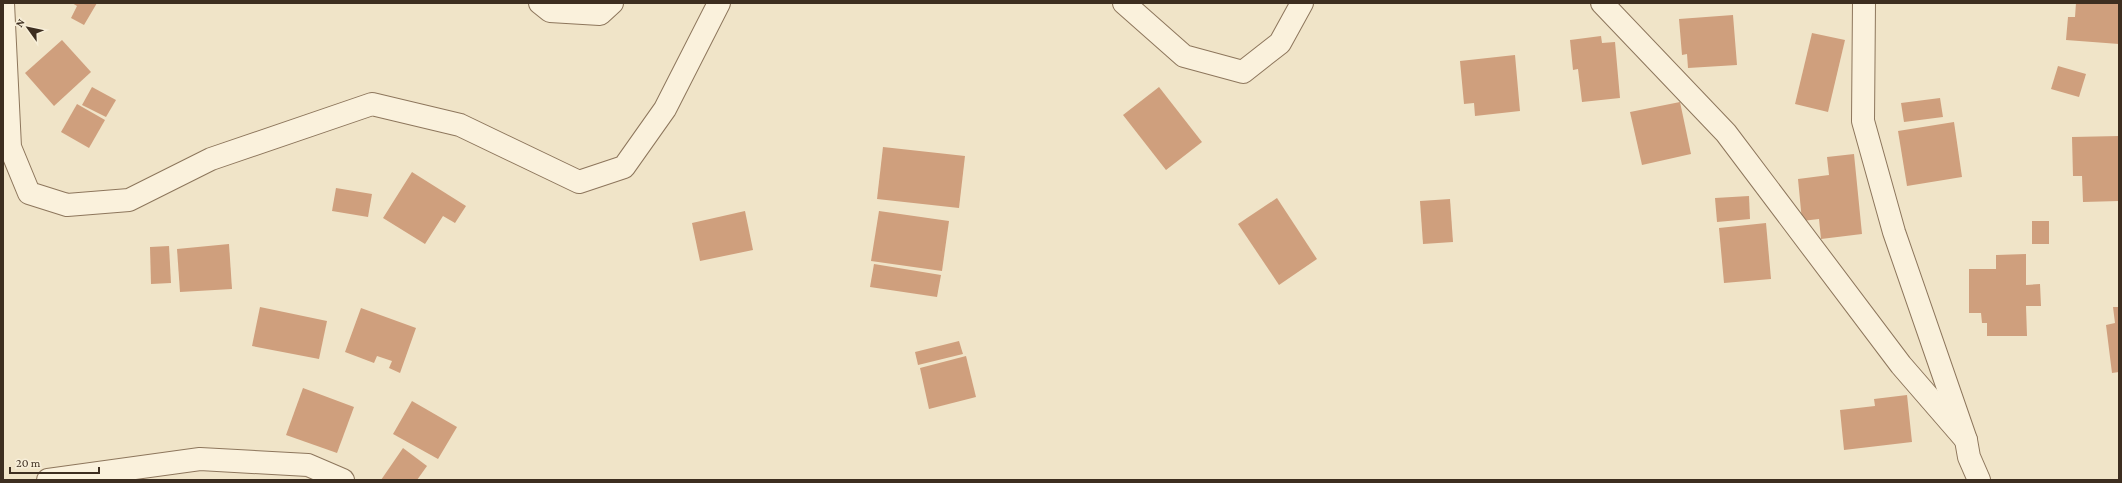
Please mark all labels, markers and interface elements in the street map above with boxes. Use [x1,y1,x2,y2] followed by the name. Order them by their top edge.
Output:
[8,8,48,48] north arrow
[13,16,27,29] text: N
[10,449,99,475] scale bar
[16,456,41,470] text: 20 m

